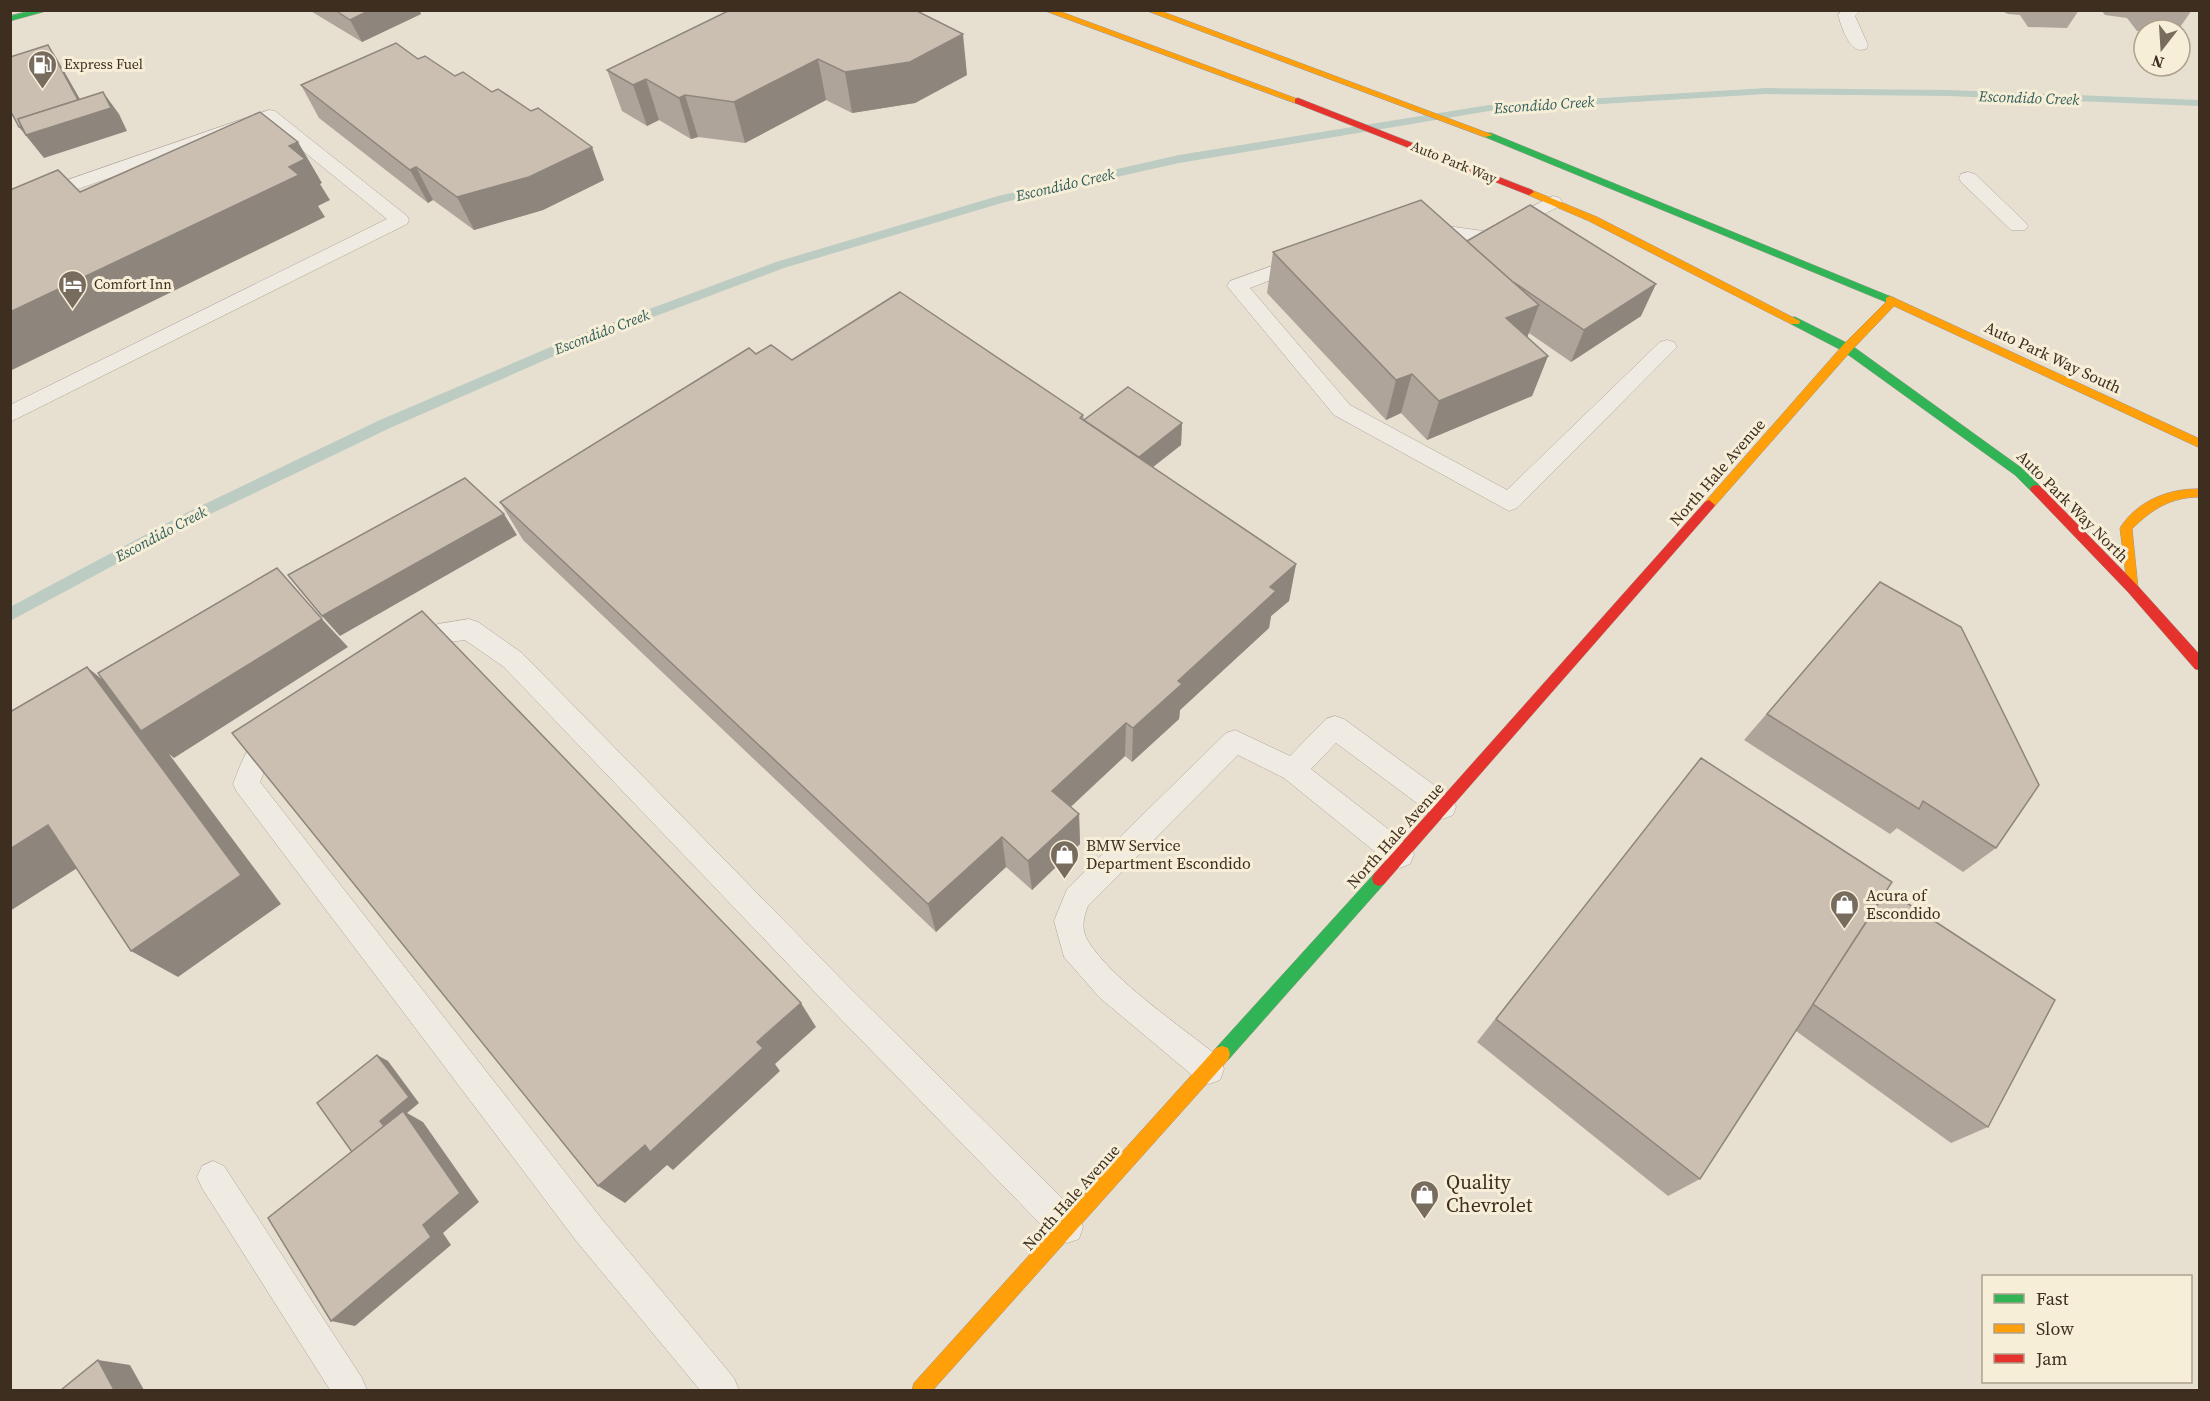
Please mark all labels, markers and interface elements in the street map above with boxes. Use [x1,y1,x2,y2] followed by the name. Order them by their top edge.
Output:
[2132,18,2192,78] north arrow
[27,48,59,90] fuel station icon: Express Fuel
[2148,50,2166,75] text: N
[64,54,143,74] place label: Express Fuel
[1977,85,2081,110] water label: Escondido Creek
[1492,90,1596,119] water label: Escondido Creek
[1408,136,1501,189] street label: Auto Park Way
[1013,163,1117,206] water label: Escondido Creek
[57,268,89,310] hotel icon: Comfort Inn
[94,274,172,294] place label: Comfort Inn
[550,303,653,360] water label: Escondido Creek
[1981,316,2125,399] street label: Auto Park Way South
[1664,414,1770,530] street label: North Hale Avenue
[2012,445,2134,567] street label: Auto Park Way North
[111,500,211,567] water label: Escondido Creek
[1341,777,1449,893] street label: North Hale Avenue
[1086,834,1251,874] place label: BMW Service Department Escondido
[1049,838,1081,880] shop icon: BMW Service Department Escondido
[1866,884,1941,924] place label: Acura of Escondido
[1829,888,1861,930] shop icon: Acura of Escondido
[1017,1139,1125,1255] street label: North Hale Avenue
[1446,1168,1533,1219] place label: Quality Chevrolet
[1409,1178,1441,1220] shop icon: Quality Chevrolet
[1982,1275,2192,1383] legend
[2036,1286,2069,1311] text: Fast
[2036,1316,2074,1341] text: Slow
[2035,1346,2068,1371] text: Jam

